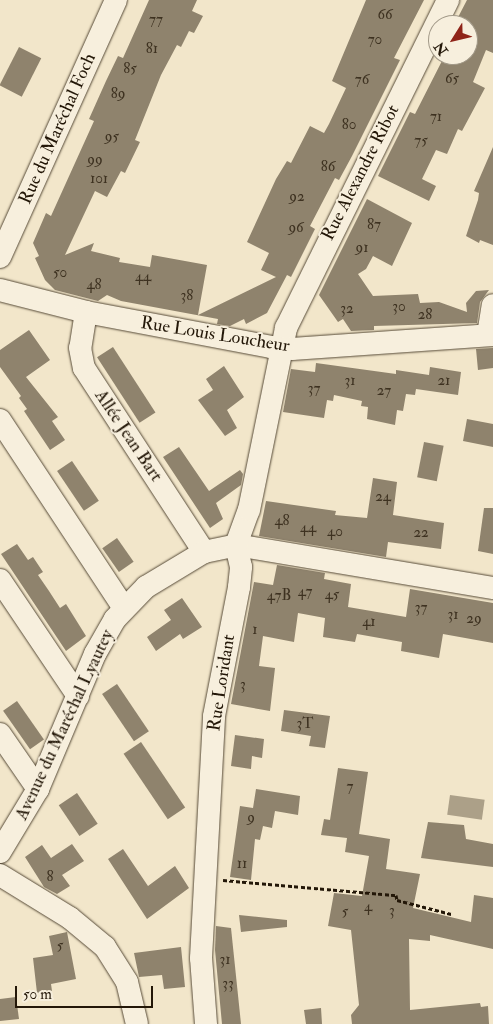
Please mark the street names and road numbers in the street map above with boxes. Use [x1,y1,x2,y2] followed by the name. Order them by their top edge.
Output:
[15,50,101,208] street label: Rue du Maréchal Foch
[318,102,404,244] street label: Rue Alexandre Ribot
[139,313,291,357] street label: Rue Louis Loucheur
[89,386,167,486] street label: Allée Jean Bart
[11,626,119,824] street label: Avenue du Maréchal Lyautey
[204,633,240,733] street label: Rue Loridant

